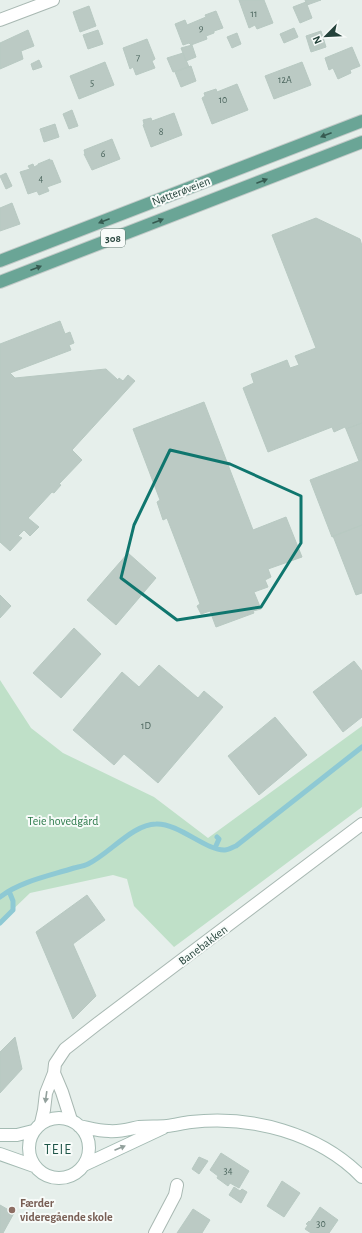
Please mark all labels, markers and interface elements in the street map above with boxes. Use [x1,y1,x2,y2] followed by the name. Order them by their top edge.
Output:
[251,9,257,19] house number: 11
[306,16,346,56] north arrow
[199,23,204,33] house number: 9
[311,34,324,46] text: N
[136,53,140,63] house number: 7
[278,75,292,85] house number: 12A
[90,78,94,88] house number: 5
[219,95,227,105] house number: 10
[159,127,164,137] house number: 8
[319,132,331,138] one-way arrow
[101,149,106,159] house number: 6
[39,174,44,184] house number: 4
[150,174,212,208] street label: Nøtterøveien
[256,177,268,183] one-way arrow
[152,217,164,223] one-way arrow
[97,218,109,224] one-way arrow
[101,229,125,247] road number: 308
[31,264,43,270] one-way arrow
[141,721,151,731] house number: 1D
[28,815,98,827] park label: Teie hovedgård
[176,923,230,967] street label: Banebakken
[43,1091,49,1104] one-way arrow
[44,1143,72,1157] district label: TEIE
[114,1145,125,1151] one-way arrow
[224,1166,233,1176] house number: 34
[20,1197,113,1223] place label: Færder videregående skole
[7,1205,17,1215] marker: Færder videregående skole
[316,1219,326,1229] house number: 30

